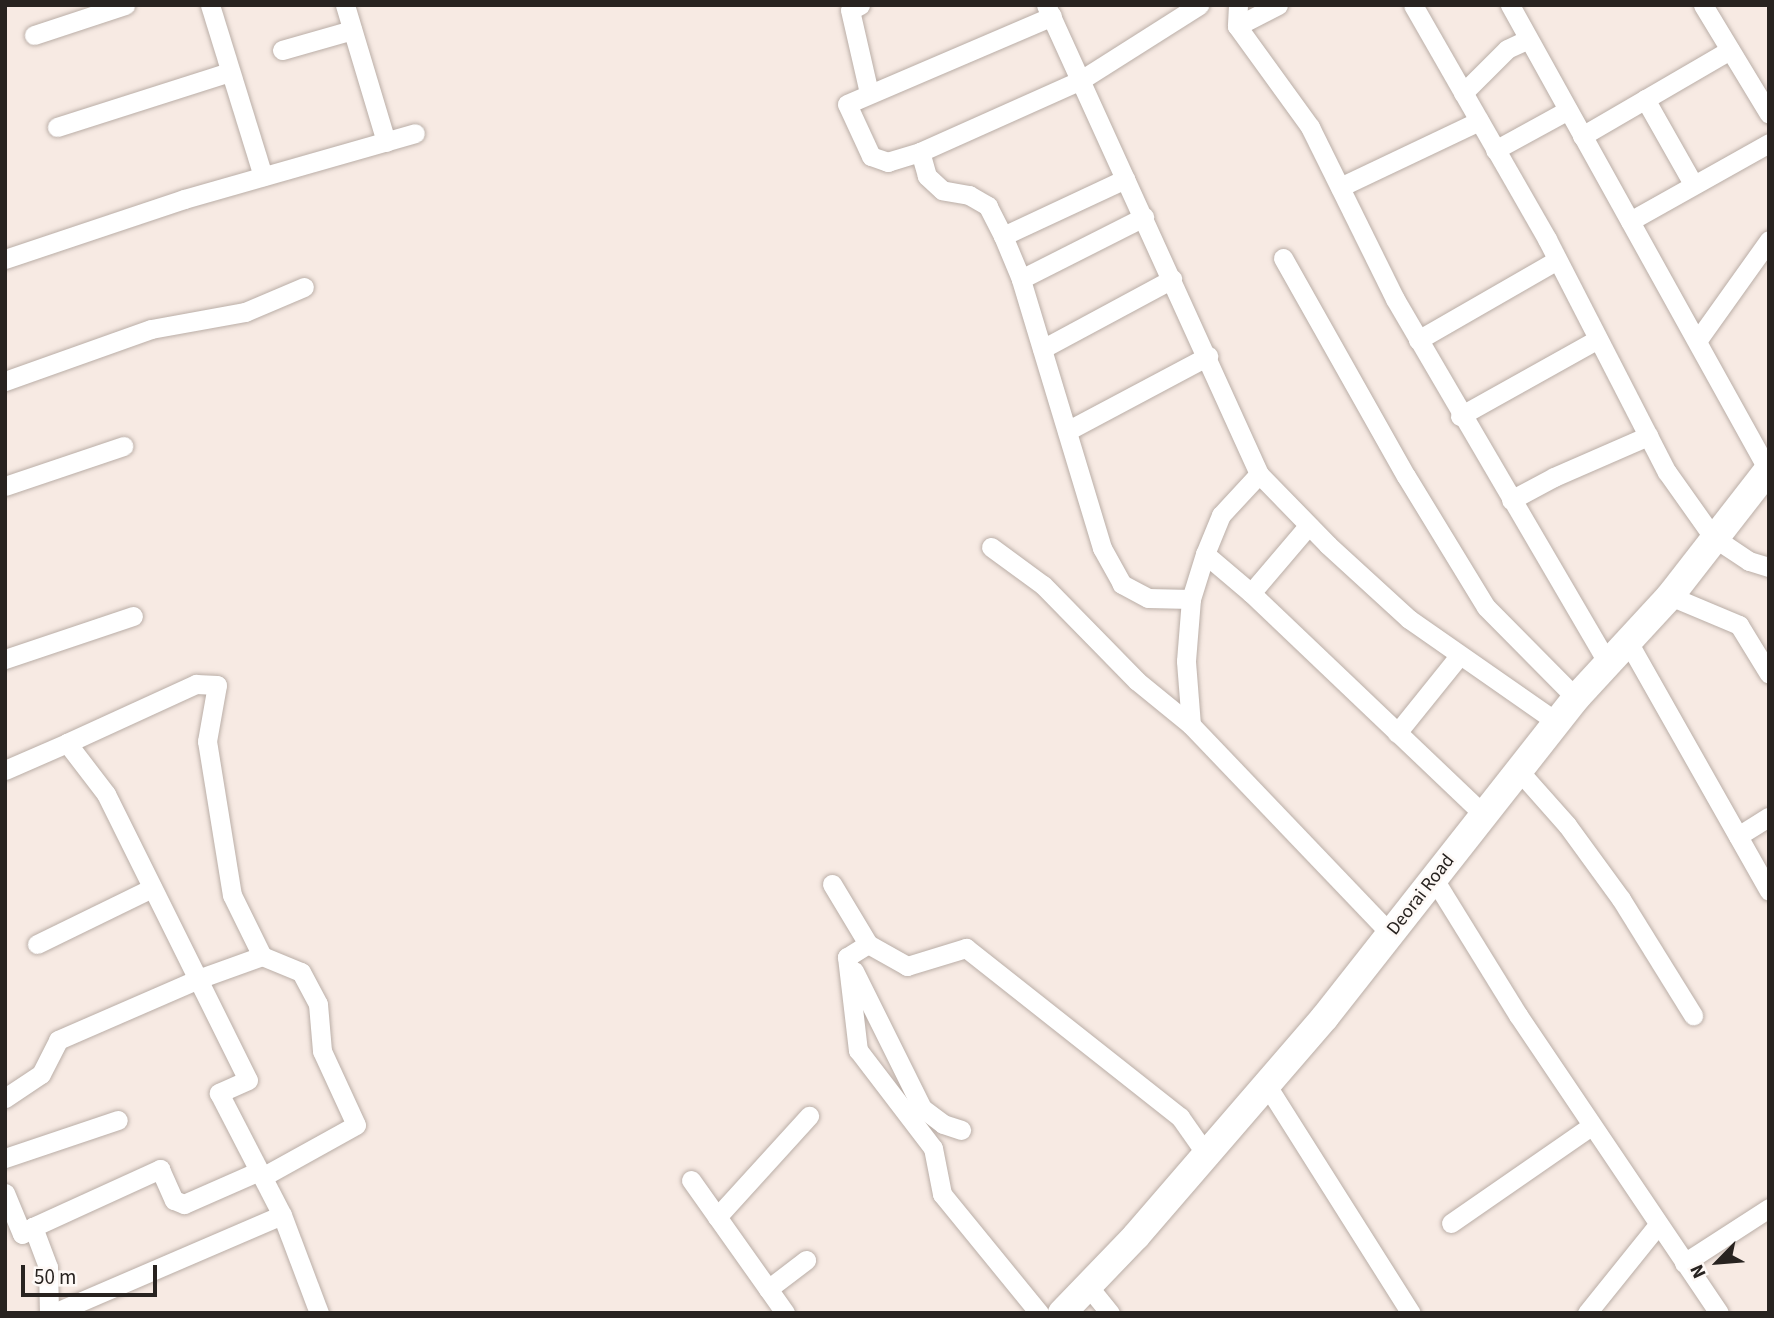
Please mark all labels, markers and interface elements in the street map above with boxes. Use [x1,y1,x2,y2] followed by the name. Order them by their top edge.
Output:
[1382,850,1460,940] street label: Deorai Road
[1683,1227,1753,1297] north arrow
[24,1252,161,1296] scale bar
[1684,1260,1713,1283] text: N
[34,1262,76,1292] text: 50 m

